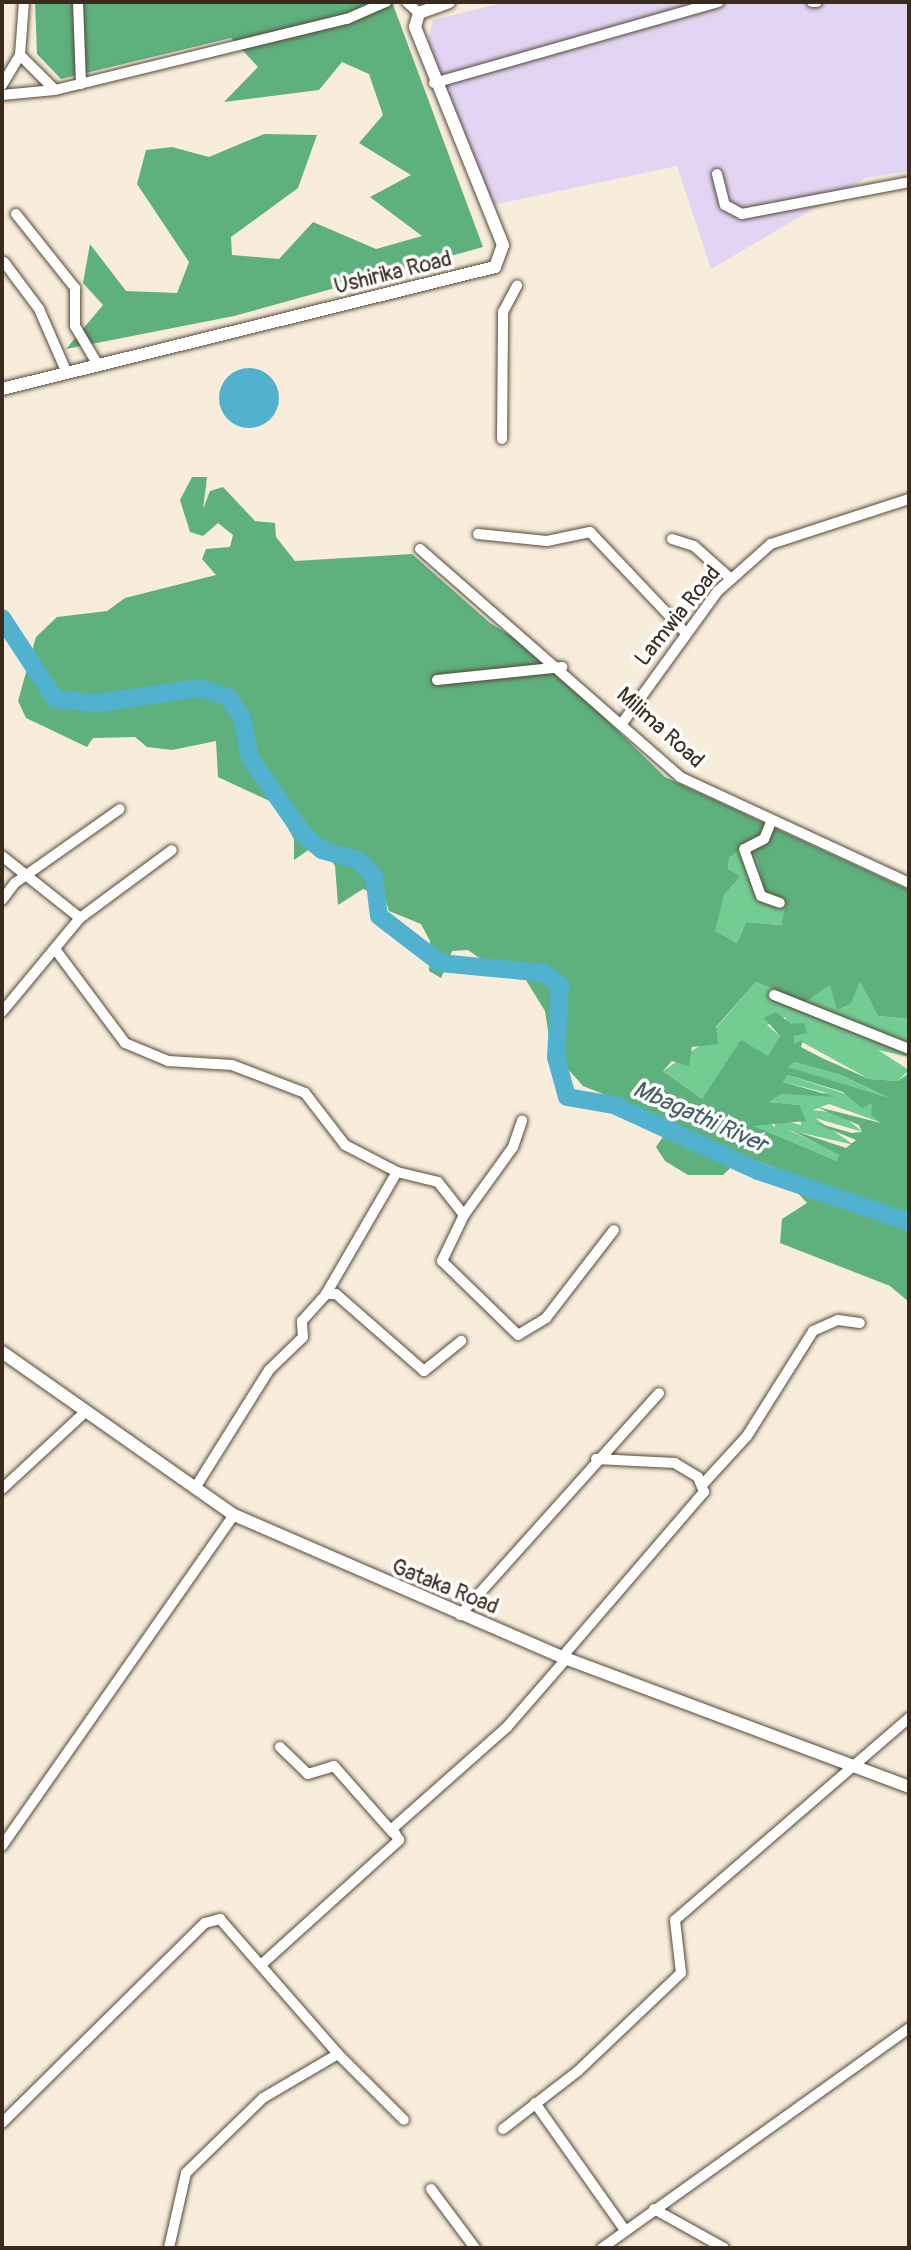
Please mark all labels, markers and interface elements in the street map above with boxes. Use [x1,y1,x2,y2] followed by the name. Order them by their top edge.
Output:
[331,246,455,300] street label: Ushirika Road
[630,560,726,672] street label: Lamwia Road
[611,682,709,774] street label: Milima Road
[629,1075,771,1159] water label: Mbagathi River
[388,1554,502,1620] street label: Gataka Road

